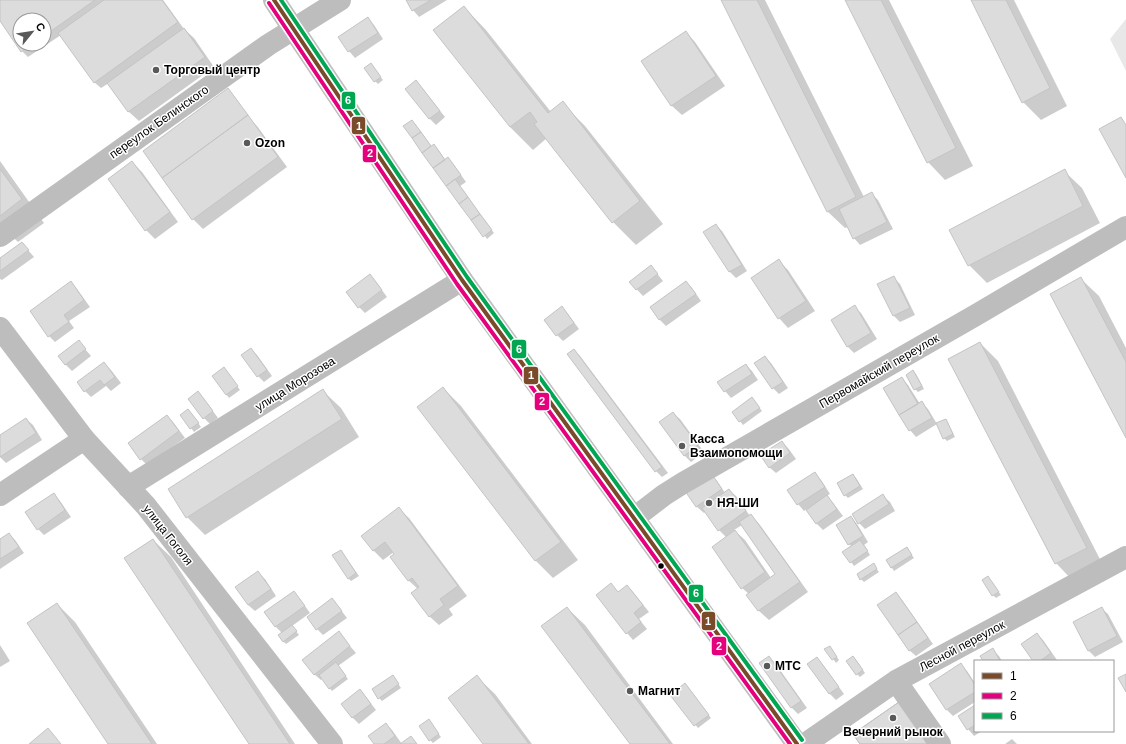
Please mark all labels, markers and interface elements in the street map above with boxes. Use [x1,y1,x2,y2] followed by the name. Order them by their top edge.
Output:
[12,12,52,52] north arrow
[33,21,48,33] text: С
[164,63,260,77] place label: Торговый центр
[151,65,161,75] marker: Торговый центр
[107,82,212,162] street label: переулок Белинского
[341,91,356,110] line badge: 6
[345,94,351,106] text: 6
[351,116,366,135] line badge: 1
[356,120,362,132] text: 1
[255,136,285,150] place label: Ozon
[242,138,252,148] marker: Ozon
[362,144,377,163] line badge: 2
[367,147,373,159] text: 2
[817,331,942,411] street label: Первомайский переулок
[511,339,527,359] line badge: 6
[516,343,522,355] text: 6
[253,354,338,414] street label: улица Морозова
[523,366,539,385] line badge: 1
[528,369,534,381] text: 1
[534,392,550,411] line badge: 2
[539,395,545,407] text: 2
[690,432,783,460] place label: Касса Взаимопомощи
[677,441,687,451] marker: Касса Взаимопомощи
[717,496,759,510] place label: НЯ-ШИ
[704,498,714,508] marker: НЯ-ШИ
[140,502,196,568] street label: улица Гоголя
[656,561,666,571] unlabelled marker
[688,584,704,603] line badge: 6
[693,587,699,599] text: 6
[701,611,716,631] line badge: 1
[705,615,711,627] text: 1
[917,617,1008,674] street label: Лесной переулок
[711,636,727,656] line badge: 2
[716,640,722,652] text: 2
[775,659,801,673] place label: МТС
[974,660,1114,732] legend
[762,661,772,671] marker: МТС
[1010,669,1017,683] text: 1
[638,684,680,698] place label: Магнит
[625,686,635,696] marker: Магнит
[1010,689,1017,703] text: 2
[1010,709,1017,723] text: 6
[888,713,898,723] marker: Вечерний рынок
[843,725,944,739] place label: Вечерний рынок

